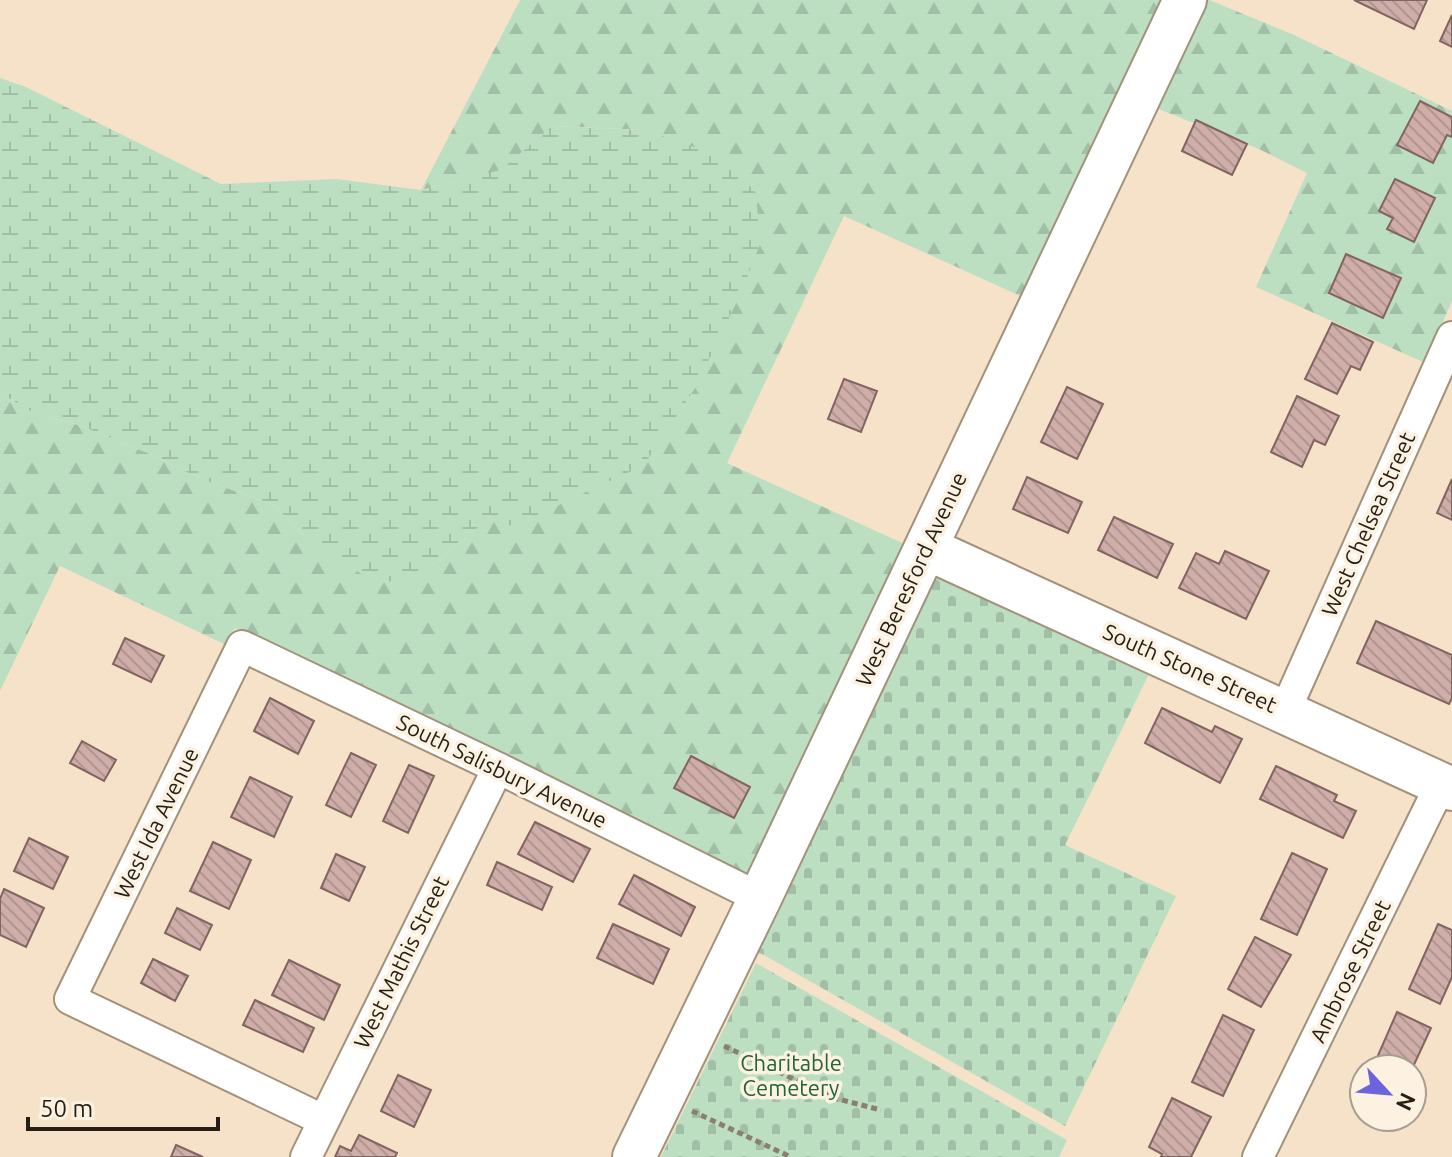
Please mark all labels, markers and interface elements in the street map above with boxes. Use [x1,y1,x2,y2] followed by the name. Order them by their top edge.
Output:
[1316,428,1420,620] street label: West Chelsea Street
[850,468,971,690] street label: West Beresford Avenue
[1100,618,1281,717] street label: South Stone Street
[393,709,611,832] street label: South Salisbury Avenue
[108,743,203,902] street label: West Ida Avenue
[348,871,453,1052] street label: West Mathis Street
[1304,895,1395,1046] street label: Ambrose Street
[740,1050,842,1100] park label: Charitable Cemetery
[1348,1053,1428,1133] north arrow
[28,1081,218,1131] scale bar
[1392,1089,1421,1115] text: N
[40,1095,93,1122] text: 50 m

